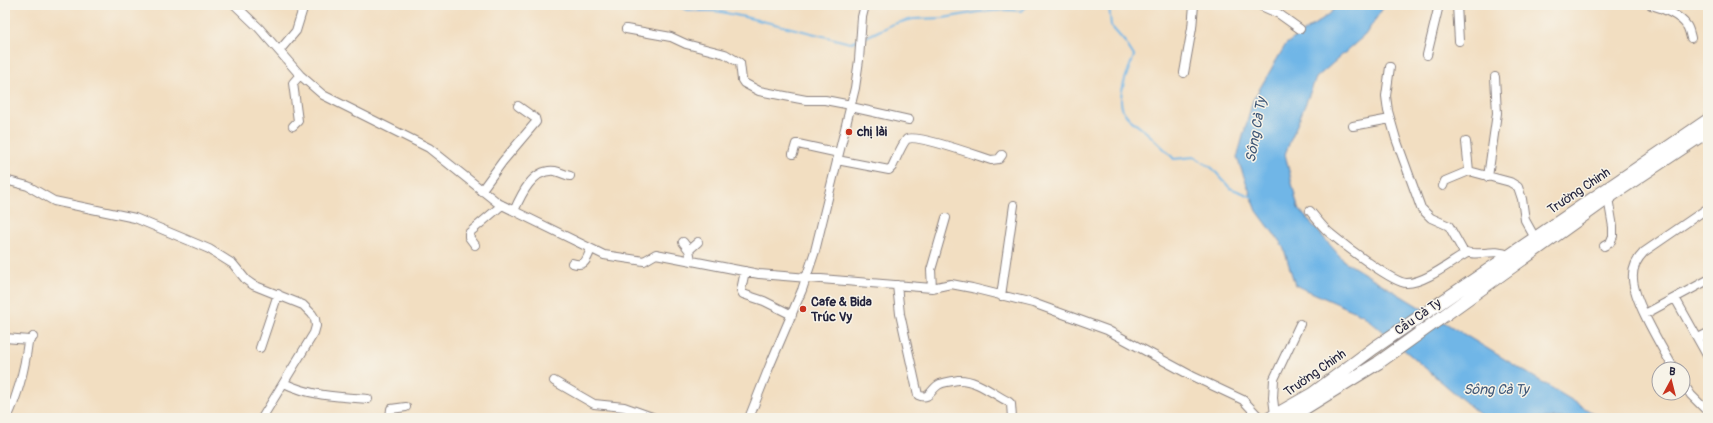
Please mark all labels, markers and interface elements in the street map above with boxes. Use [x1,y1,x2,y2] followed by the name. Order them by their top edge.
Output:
[1242,94,1270,164] water label: Sông Cà Ty
[856,124,888,140] place label: chị lài
[844,127,854,137] marker: chị lài
[1545,164,1613,218] street label: Trường Chinh
[810,294,872,325] place label: Cafe & Bida Trúc Vy
[1391,294,1445,339] street label: Cầu Cà Ty
[798,304,808,314] marker: Cafe & Bida Trúc Vy
[1281,346,1349,400] street label: Trường Chinh
[1651,361,1691,401] north arrow
[1668,365,1676,378] text: B
[1463,381,1531,398] water label: Sông Cà Ty

